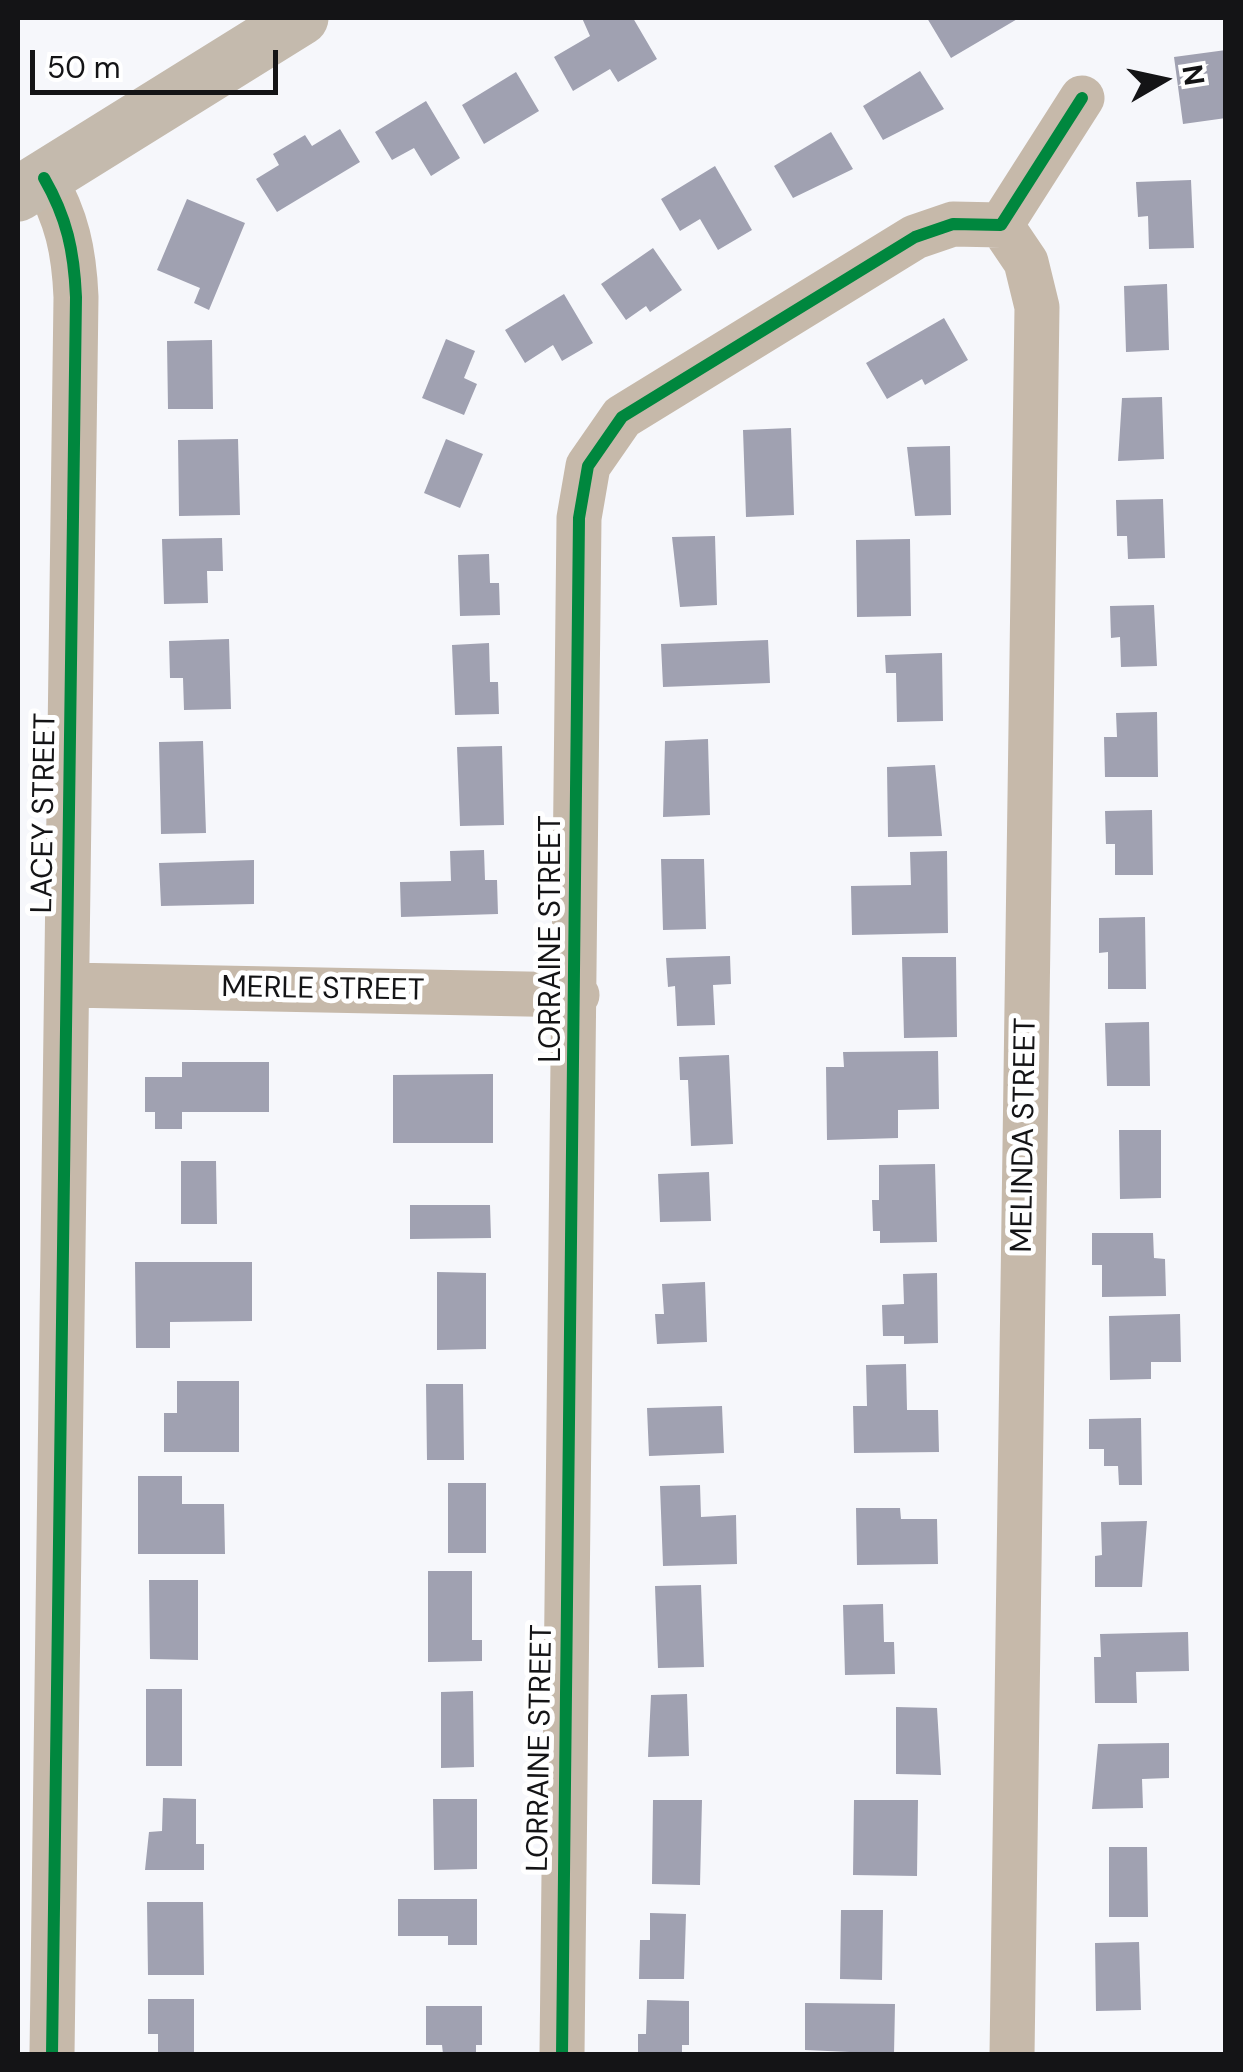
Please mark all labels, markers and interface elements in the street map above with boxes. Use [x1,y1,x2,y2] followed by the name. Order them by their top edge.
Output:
[35,30,282,92] scale bar
[1113,30,1213,130] north arrow
[47,48,121,87] text: 50 m
[1173,62,1213,88] text: N
[25,712,65,914] street label: LACEY STREET
[534,815,570,1063] street label: LORRAINE STREET
[221,970,425,1010] street label: MERLE STREET
[1005,1017,1045,1253] street label: MELINDA STREET
[521,1624,561,1872] street label: LORRAINE STREET

